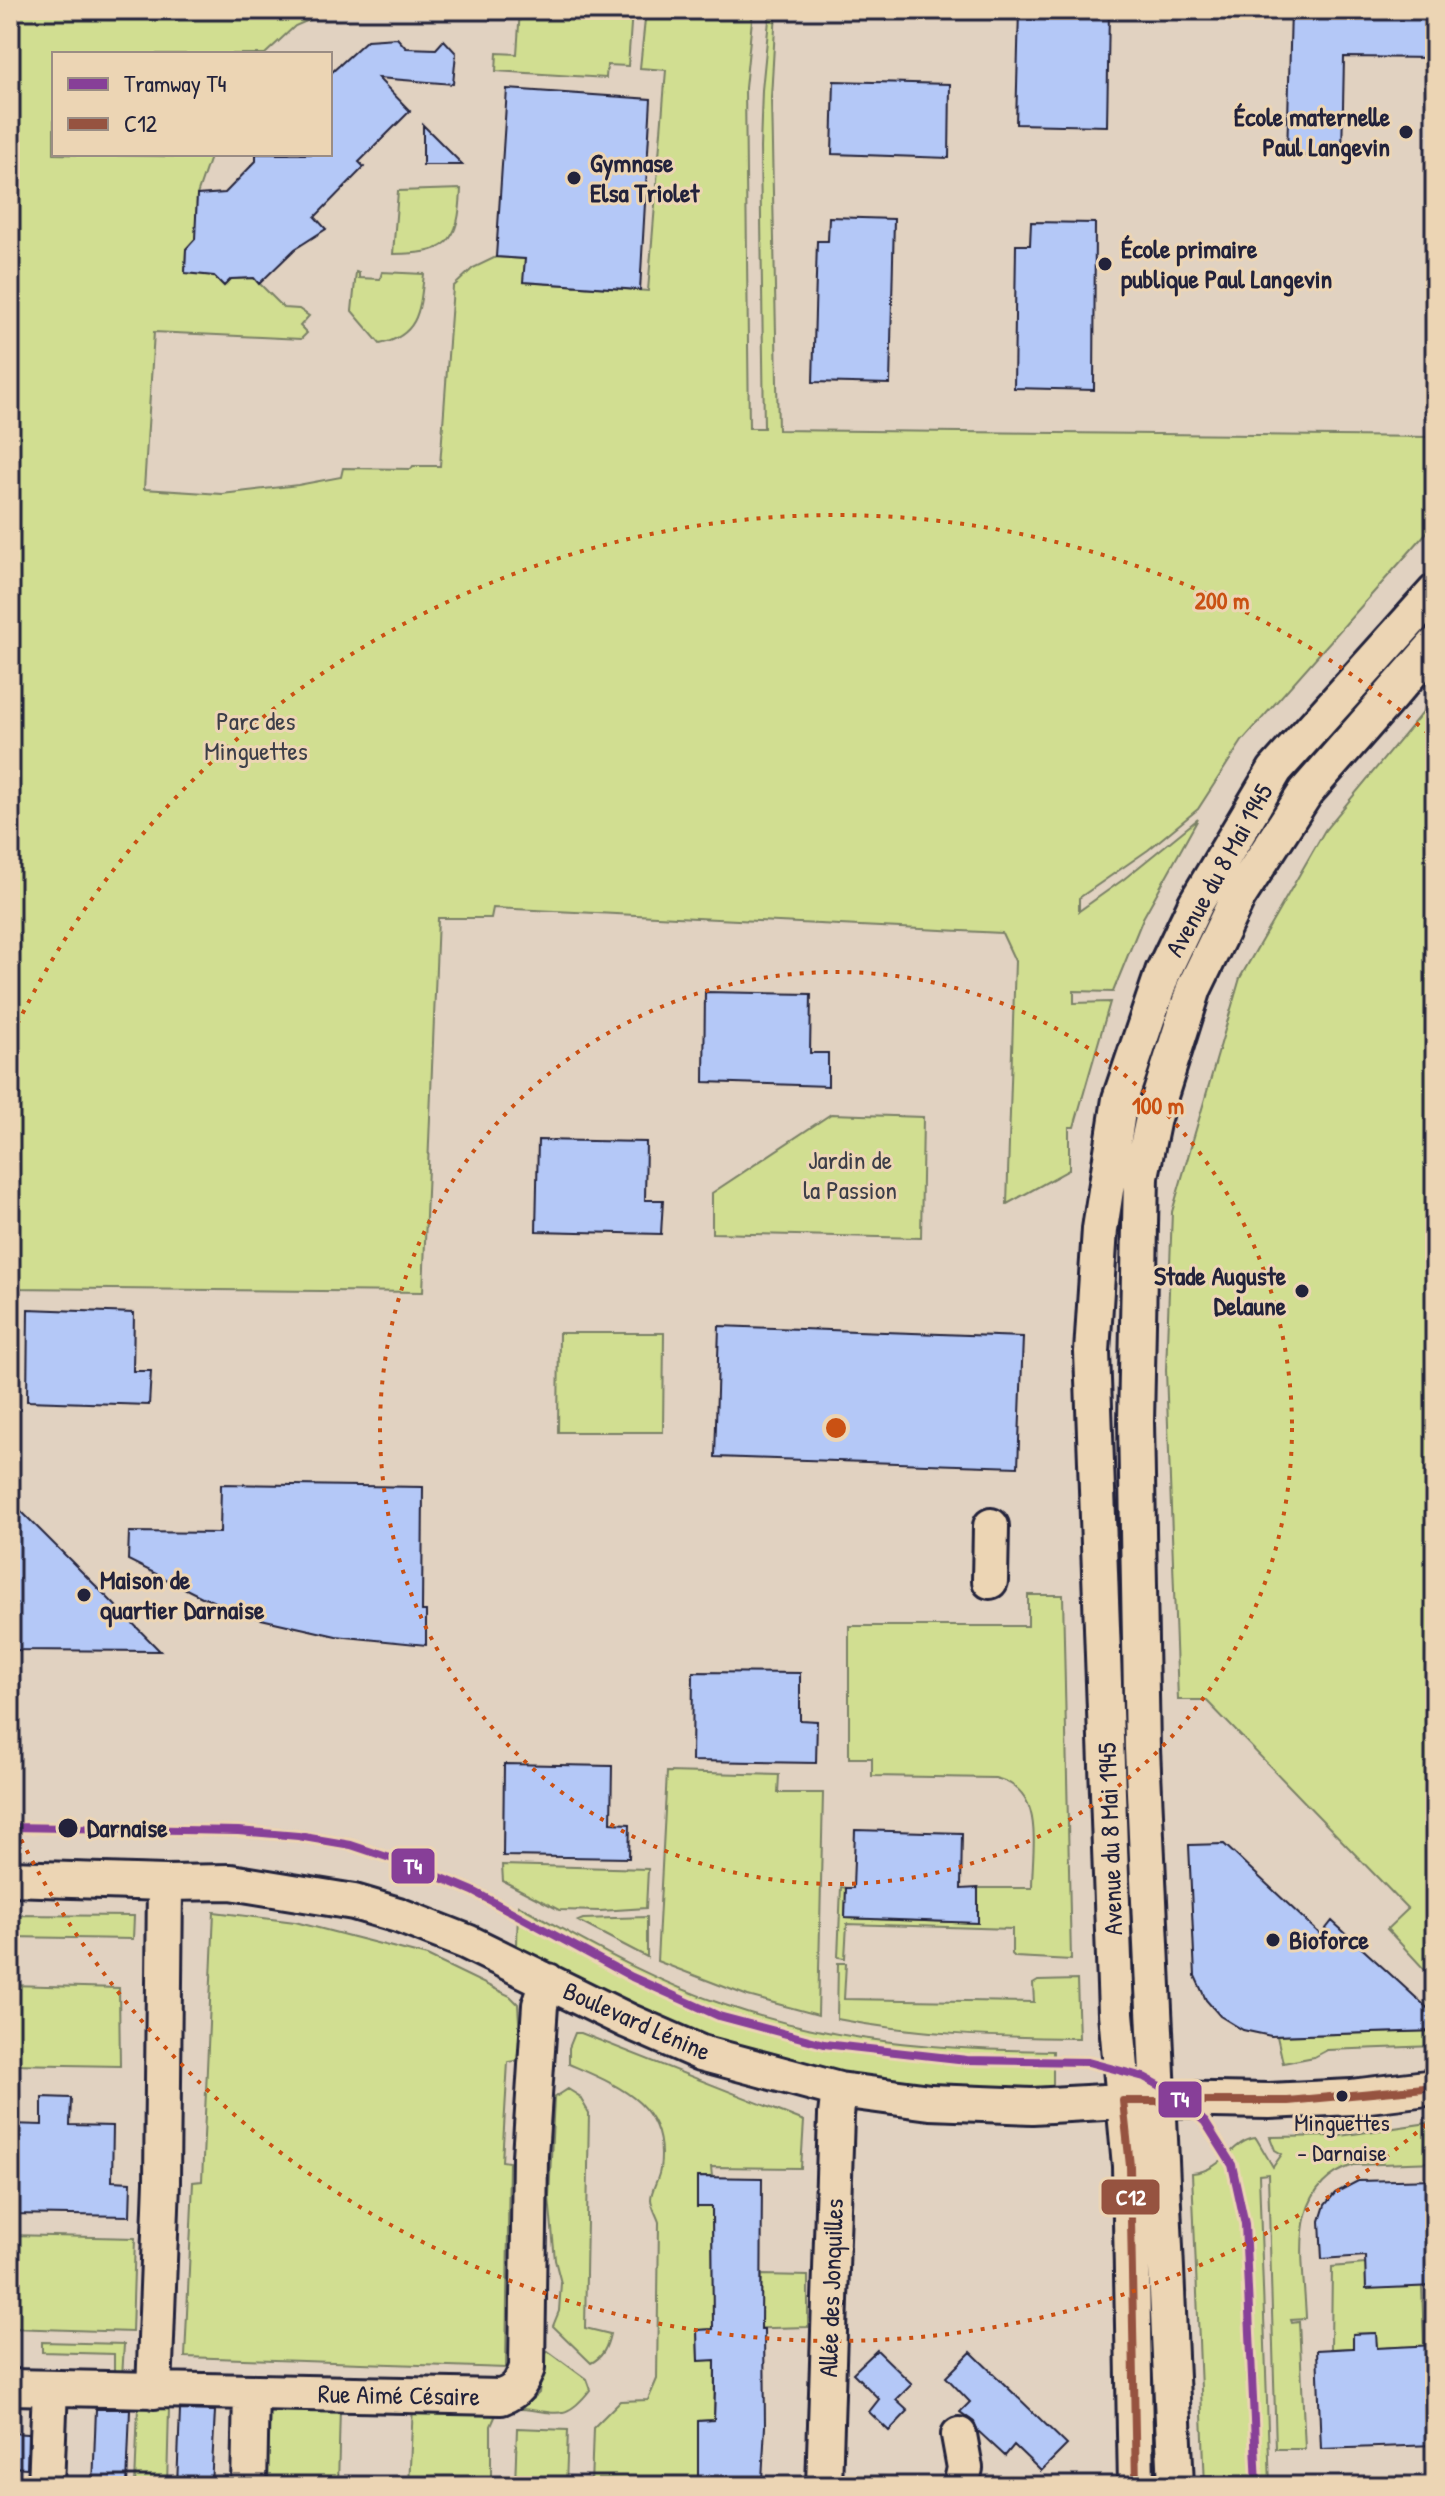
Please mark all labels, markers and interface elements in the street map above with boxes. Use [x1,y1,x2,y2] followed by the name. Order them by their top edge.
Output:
[52,52,332,156] legend
[124,67,227,99] text: Tramway T4
[1234,99,1391,165] place label: École maternelle Paul Langevin
[124,107,157,139] text: C12
[1397,123,1415,141] marker: École maternelle Paul Langevin
[590,145,700,210] place label: Gymnase Elsa Triolet
[565,169,583,187] marker: Gymnase Elsa Triolet
[1121,231,1332,297] place label: École primaire publique Paul Langevin
[1096,255,1114,273] marker: École primaire publique Paul Langevin
[1195,584,1249,616] text: 200 m
[204,703,308,768] park label: Parc des Minguettes
[1157,777,1281,963] street label: Avenue du 8 Mai 1945
[1132,1089,1184,1121] text: 100 m
[803,1142,897,1207] park label: Jardin de la Passion
[1154,1258,1287,1323] place label: Stade Auguste Delaune
[1293,1282,1311,1300] marker: Stade Auguste Delaune
[822,1414,850,1442] centre of rings
[100,1562,265,1628] place label: Maison de quartier Darnaise
[75,1586,93,1604] marker: Maison de quartier Darnaise
[1089,1742,1130,1936] street label: Avenue du 8 Mai 1945
[87,1810,168,1845] place label: Darnaise
[56,1816,80,1840] marker: Darnaise
[390,1847,436,1885] line badge: T4
[403,1851,422,1881] text: T4
[1289,1922,1369,1957] place label: Bioforce
[1264,1931,1282,1949] marker: Bioforce
[558,1972,716,2069] street label: Boulevard Lénine
[1157,2080,1203,2119] line badge: T4
[1170,2084,1189,2114] text: T4
[1334,2088,1350,2104] marker: Minguettes - Darnaise
[1294,2106,1390,2168] place label: Minguettes - Darnaise
[1100,2178,1161,2216] line badge: C12
[1116,2182,1147,2212] text: C12
[810,2198,851,2378] street label: Allée des Jonquilles
[318,2376,480,2413] street label: Rue Aimé Césaire

